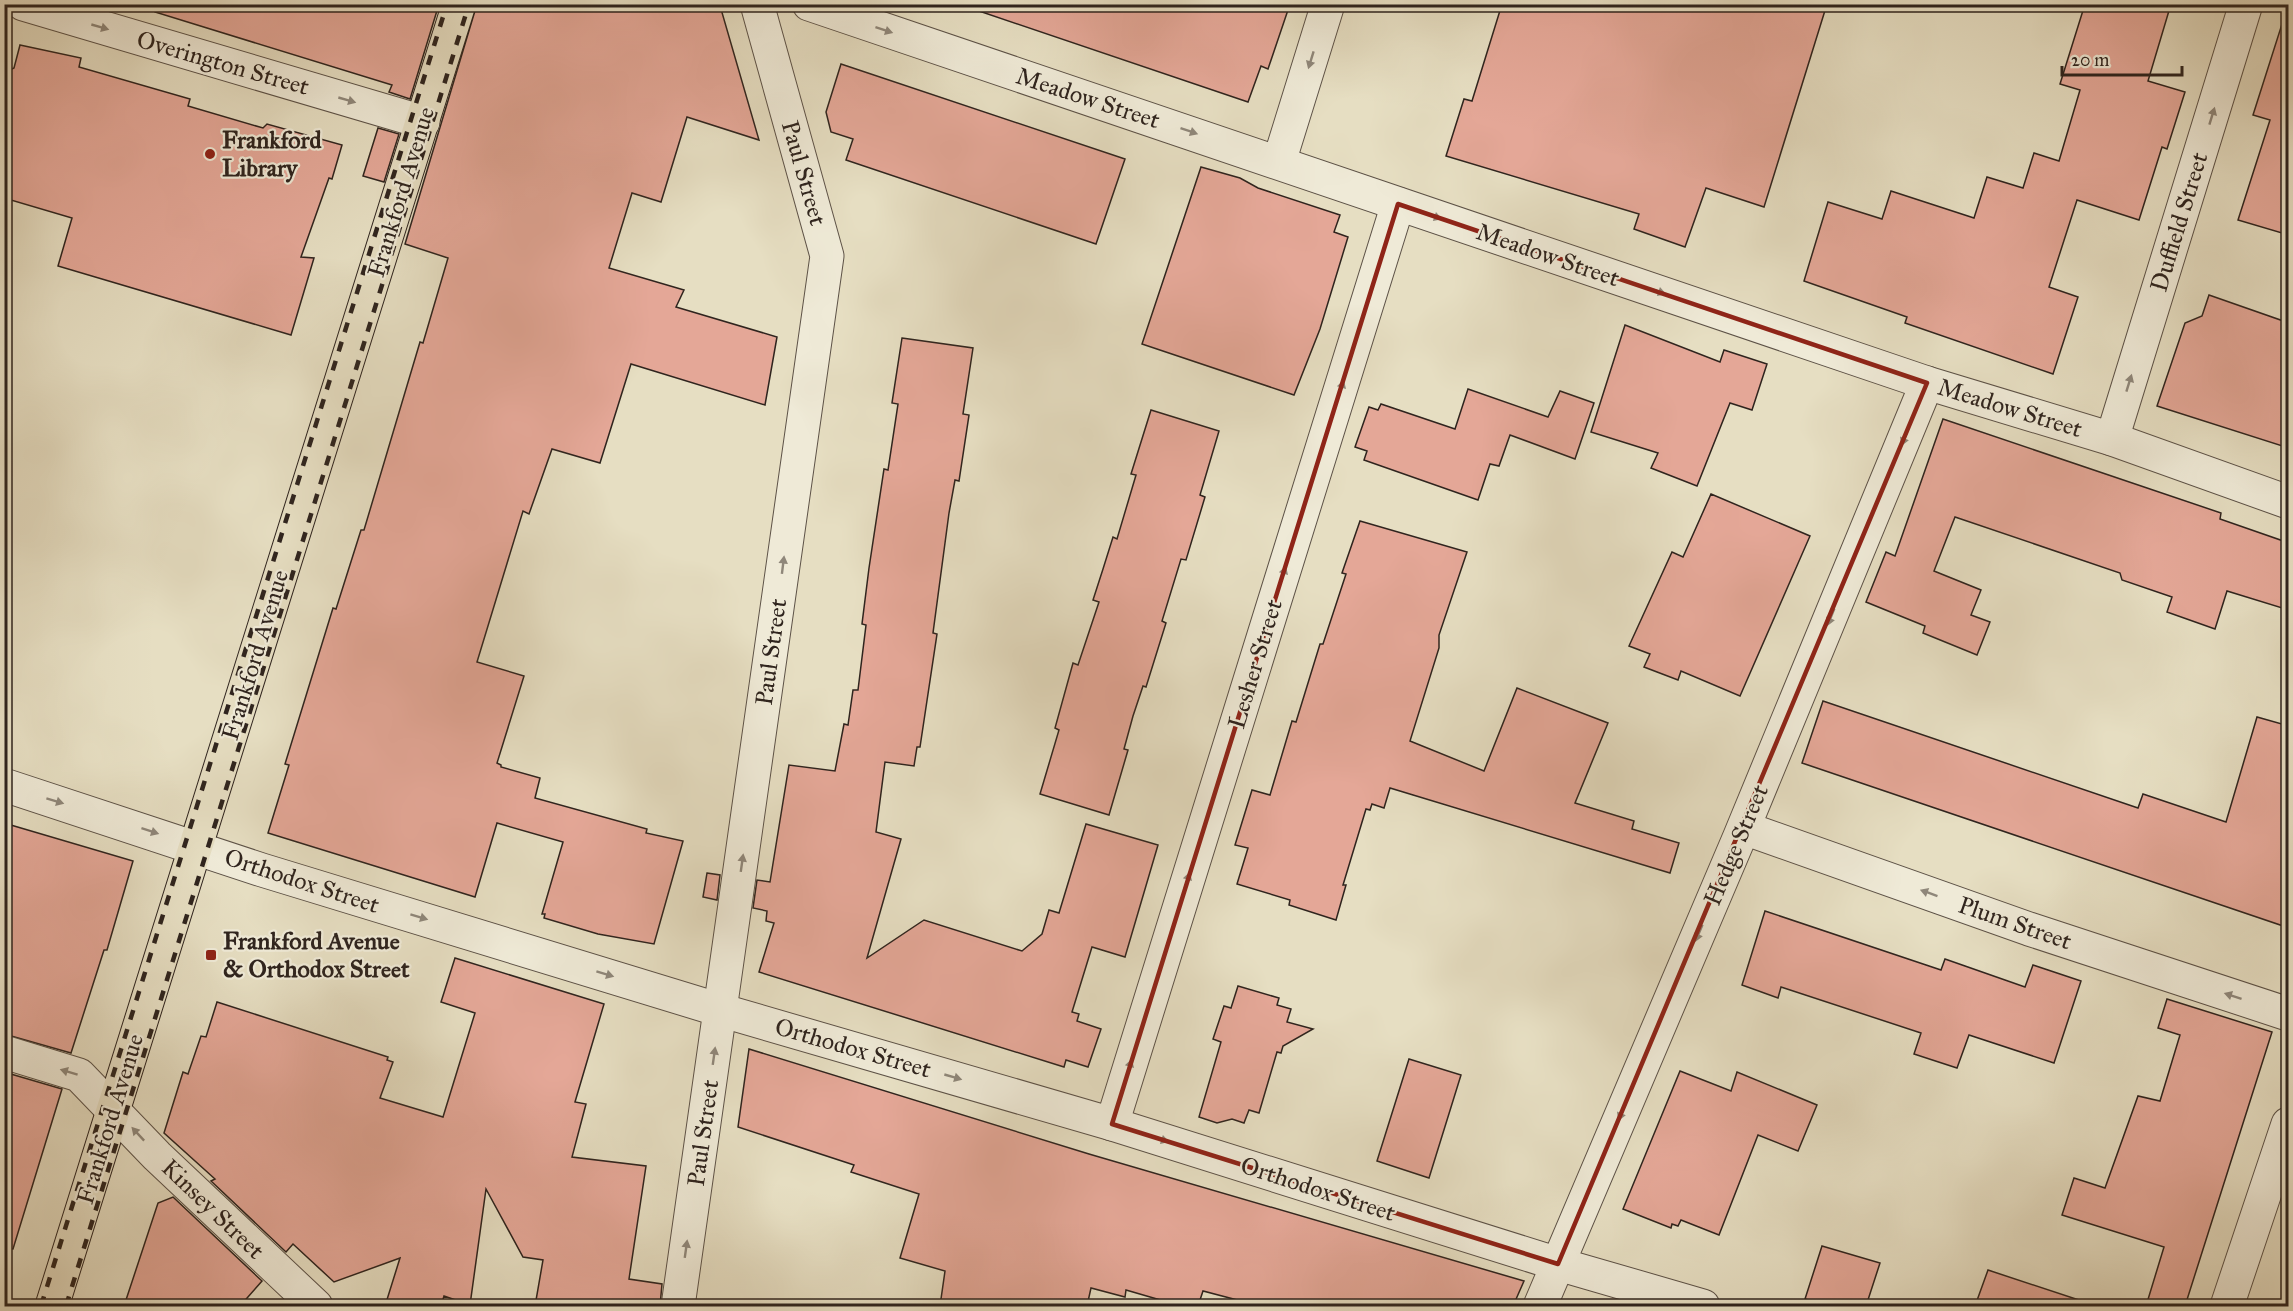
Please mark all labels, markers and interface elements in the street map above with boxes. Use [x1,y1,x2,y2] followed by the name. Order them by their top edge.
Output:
[91,23,109,32] one-way arrow
[133,24,313,102] street label: Overington Street
[875,25,893,35] one-way arrow
[2062,39,2182,77] scale bar
[2071,49,2109,71] text: 20 m
[1305,51,1315,69] one-way arrow
[1012,61,1164,136] street label: Meadow Street
[338,96,356,105] one-way arrow
[361,103,441,281] street label: Frankford Avenue
[2208,107,2217,125] one-way arrow
[775,117,833,229] street label: Paul Street
[222,125,322,183] place label: Frankford Library
[1180,127,1198,137] one-way arrow
[203,147,217,161] marker: Frankford Library
[2144,148,2215,295] street label: Duffield Street
[1424,211,1442,221] one-way arrow
[1472,216,1624,294] street label: Meadow Street
[1648,287,1666,297] one-way arrow
[1934,372,2086,444] street label: Meadow Street
[2125,374,2134,392] one-way arrow
[1336,380,1346,398] one-way arrow
[1900,428,1910,446] one-way arrow
[778,556,787,575] one-way arrow
[215,566,295,744] street label: Frankford Avenue
[1278,566,1288,584] one-way arrow
[1221,595,1289,732] street label: Lesher Street
[749,596,793,707] street label: Paul Street
[1826,608,1835,626] one-way arrow
[1697,780,1775,910] street label: Hedge Street
[46,797,64,806] one-way arrow
[141,827,159,837] one-way arrow
[221,842,384,920] street label: Orthodox Street
[737,853,746,872] one-way arrow
[1183,872,1192,890] one-way arrow
[1919,888,1937,898] one-way arrow
[1954,890,2076,957] street label: Plum Street
[410,913,428,922] one-way arrow
[1694,924,1704,942] one-way arrow
[223,926,410,984] place label: Frankford Avenue & Orthodox Street
[204,948,218,962] marker: Frankford Avenue & Orthodox Street
[596,970,614,979] one-way arrow
[2224,990,2242,1000] one-way arrow
[772,1011,935,1085] street label: Orthodox Street
[70,1030,150,1208] street label: Frankford Avenue
[709,1046,718,1065] one-way arrow
[1125,1059,1134,1077] one-way arrow
[60,1067,78,1076] one-way arrow
[944,1073,962,1082] one-way arrow
[681,1077,725,1188] street label: Paul Street
[1617,1103,1627,1121] one-way arrow
[131,1127,145,1142] one-way arrow
[1151,1135,1169,1144] one-way arrow
[1237,1150,1400,1228] street label: Orthodox Street
[155,1153,271,1266] street label: Kinsey Street
[682,1239,691,1258] one-way arrow

